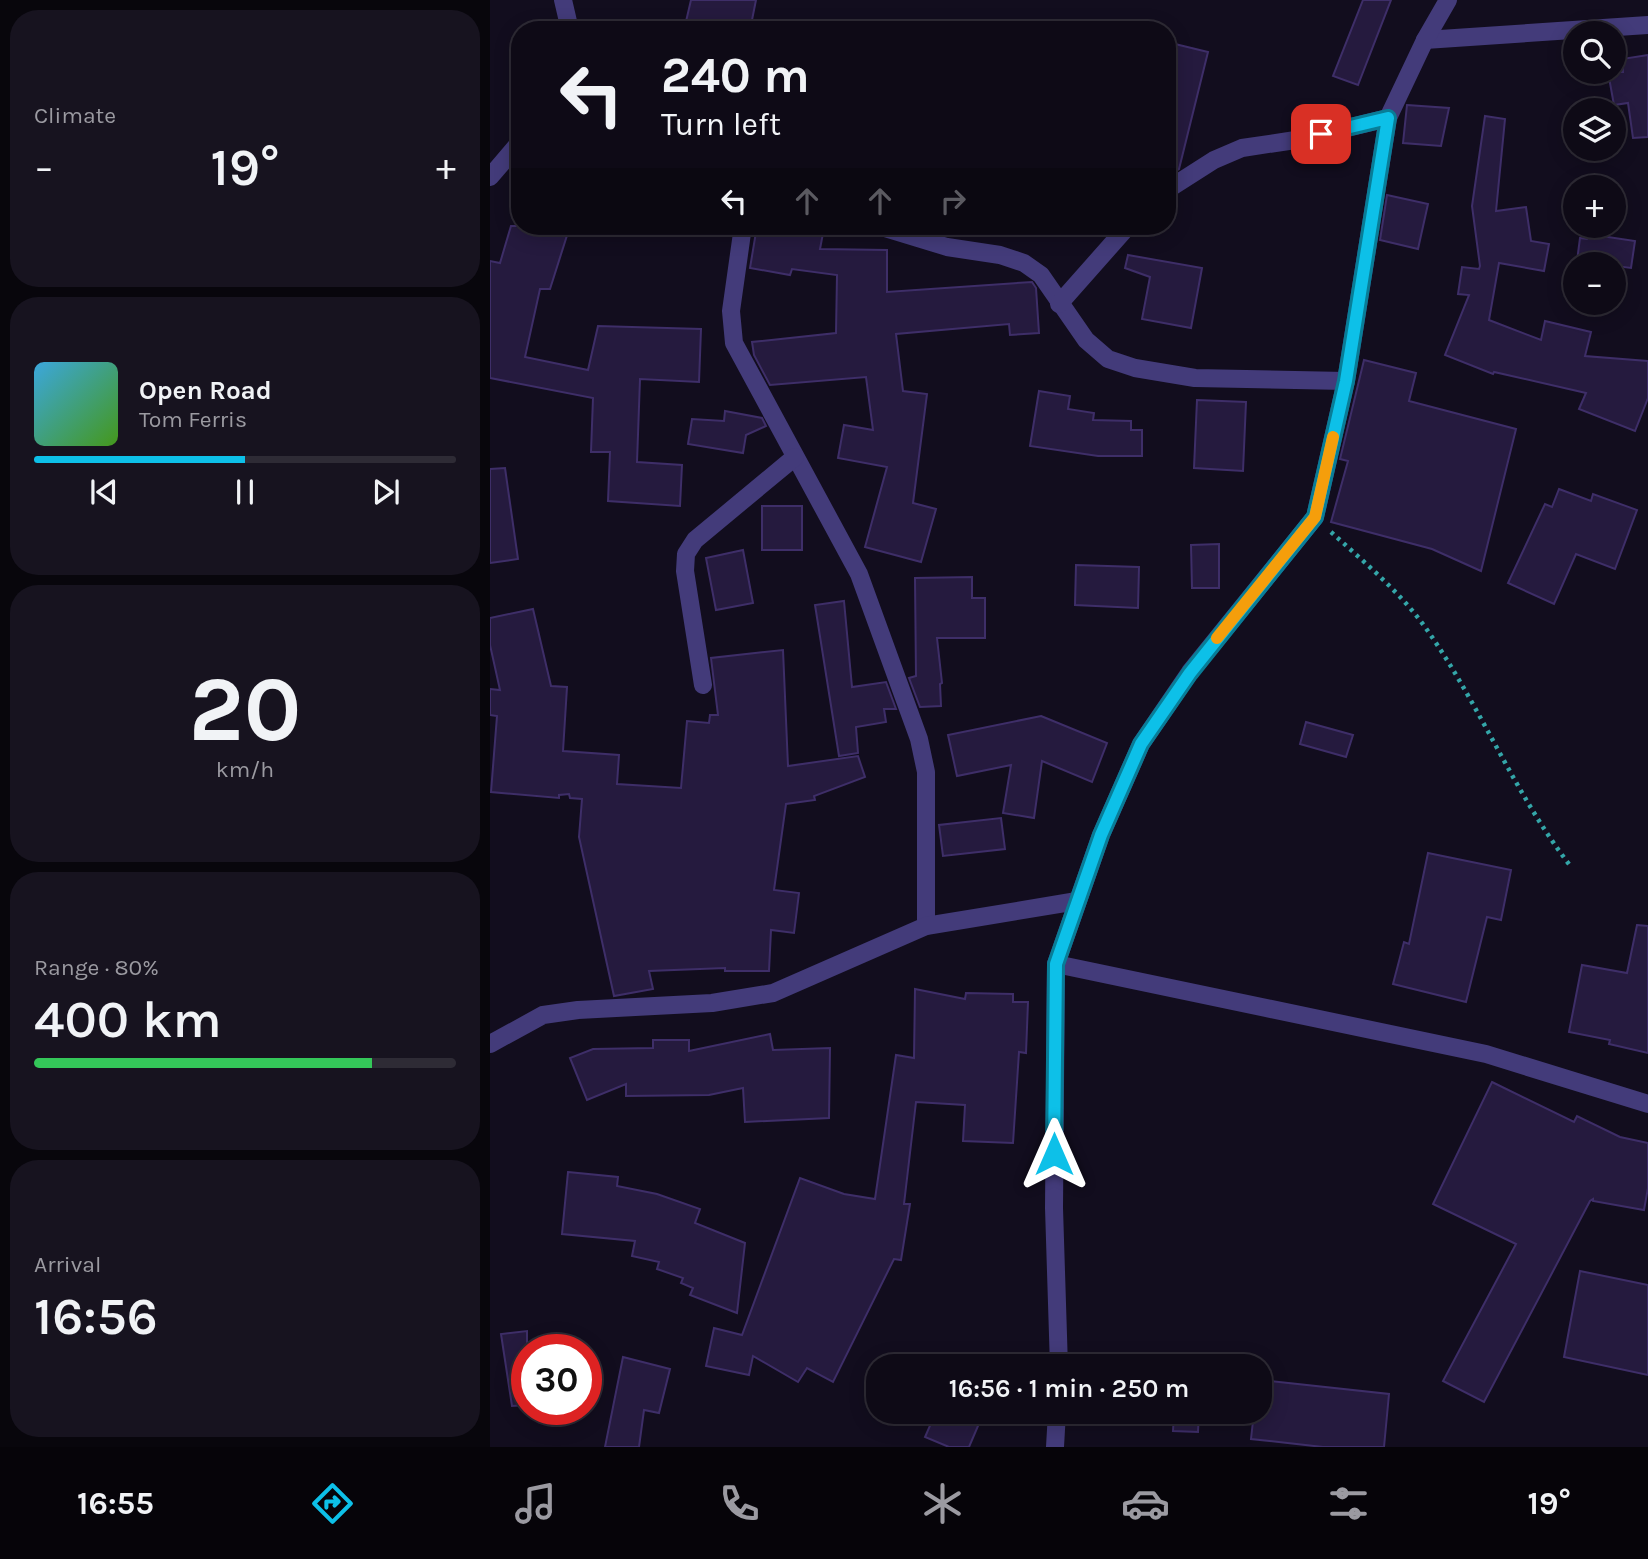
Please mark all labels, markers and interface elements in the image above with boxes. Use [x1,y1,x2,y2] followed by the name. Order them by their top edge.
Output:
[1563,21,1626,315] map controls
[1563,21,1626,84] button: search
[661,47,810,104] text: 240 m
[546,49,637,140] icon: left
[1563,98,1626,161] button: layers
[34,102,116,129] text: Climate
[1291,104,1351,164] pin
[661,106,781,143] text: Turn left
[1302,115,1340,153] icon: arrive
[211,137,279,198] text: 19°
[34,145,54,190] text: −
[436,145,456,190] text: +
[1563,175,1626,238] button: +
[715,182,753,220] icon: left
[788,182,826,220] icon: ahead
[861,182,899,220] icon: ahead
[934,182,972,220] icon: right
[1563,252,1626,315] button: −
[139,375,272,406] text: Open Road
[139,406,247,433] text: Tom Ferris
[85,473,123,511] icon: previous
[226,473,264,511] icon: pause
[367,473,405,511] icon: next
[189,657,301,763] text: 20
[216,756,274,783] text: km/h
[34,954,159,981] text: Range · 80%
[34,989,222,1050] text: 400 km
[1017,1117,1091,1191] position arrow
[34,1251,101,1278] text: Arrival
[34,1286,158,1347] text: 16:56
[511,1334,602,1425] speed limit sign: 30
[949,1373,1189,1404] text: 16:56 · 1 min · 250 m
[308,1479,357,1528] icon: directions
[511,1479,560,1528] icon: music
[715,1479,764,1528] icon: phone
[918,1479,967,1528] icon: climate
[1121,1479,1170,1528] icon: car
[1324,1479,1373,1528] icon: filters
[77,1485,154,1522] text: 16:55
[1527,1485,1571,1522] text: 19°

